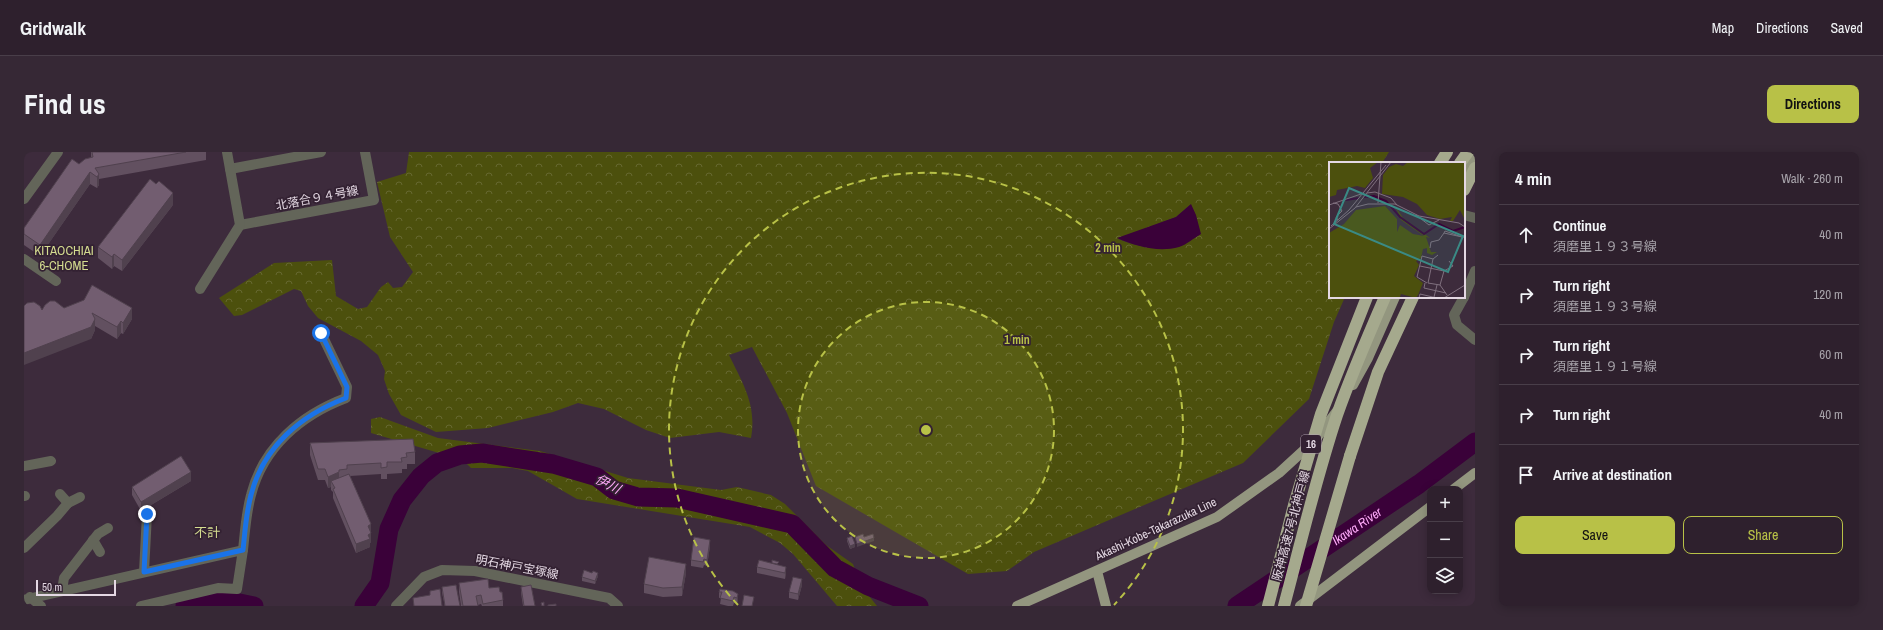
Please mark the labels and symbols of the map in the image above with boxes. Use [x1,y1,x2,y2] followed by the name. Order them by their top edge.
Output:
[1329,162,1465,298] inset map
[274,182,360,214] street label: 北落合９４号線
[1095,240,1121,256] text: 2 min
[34,242,94,274] district label: KITAOCHIAI 6-CHOME
[312,324,330,342] route start
[1004,332,1030,348] text: 1 min
[919,423,933,437] centre of rings
[1301,435,1321,453] road number: 16
[1269,469,1313,583] street label: 阪神高速7号北神戸線
[593,471,625,498] water label: 伊川
[1092,494,1219,565] street label: Akashi-Kobe-Takarazuka Line
[1328,503,1385,549] water label: Ikawa River
[138,505,156,523] route end
[194,524,220,541] district label: 不計
[474,551,560,583] street label: 明石神戸宝塚線
[36,578,116,597] scale bar

